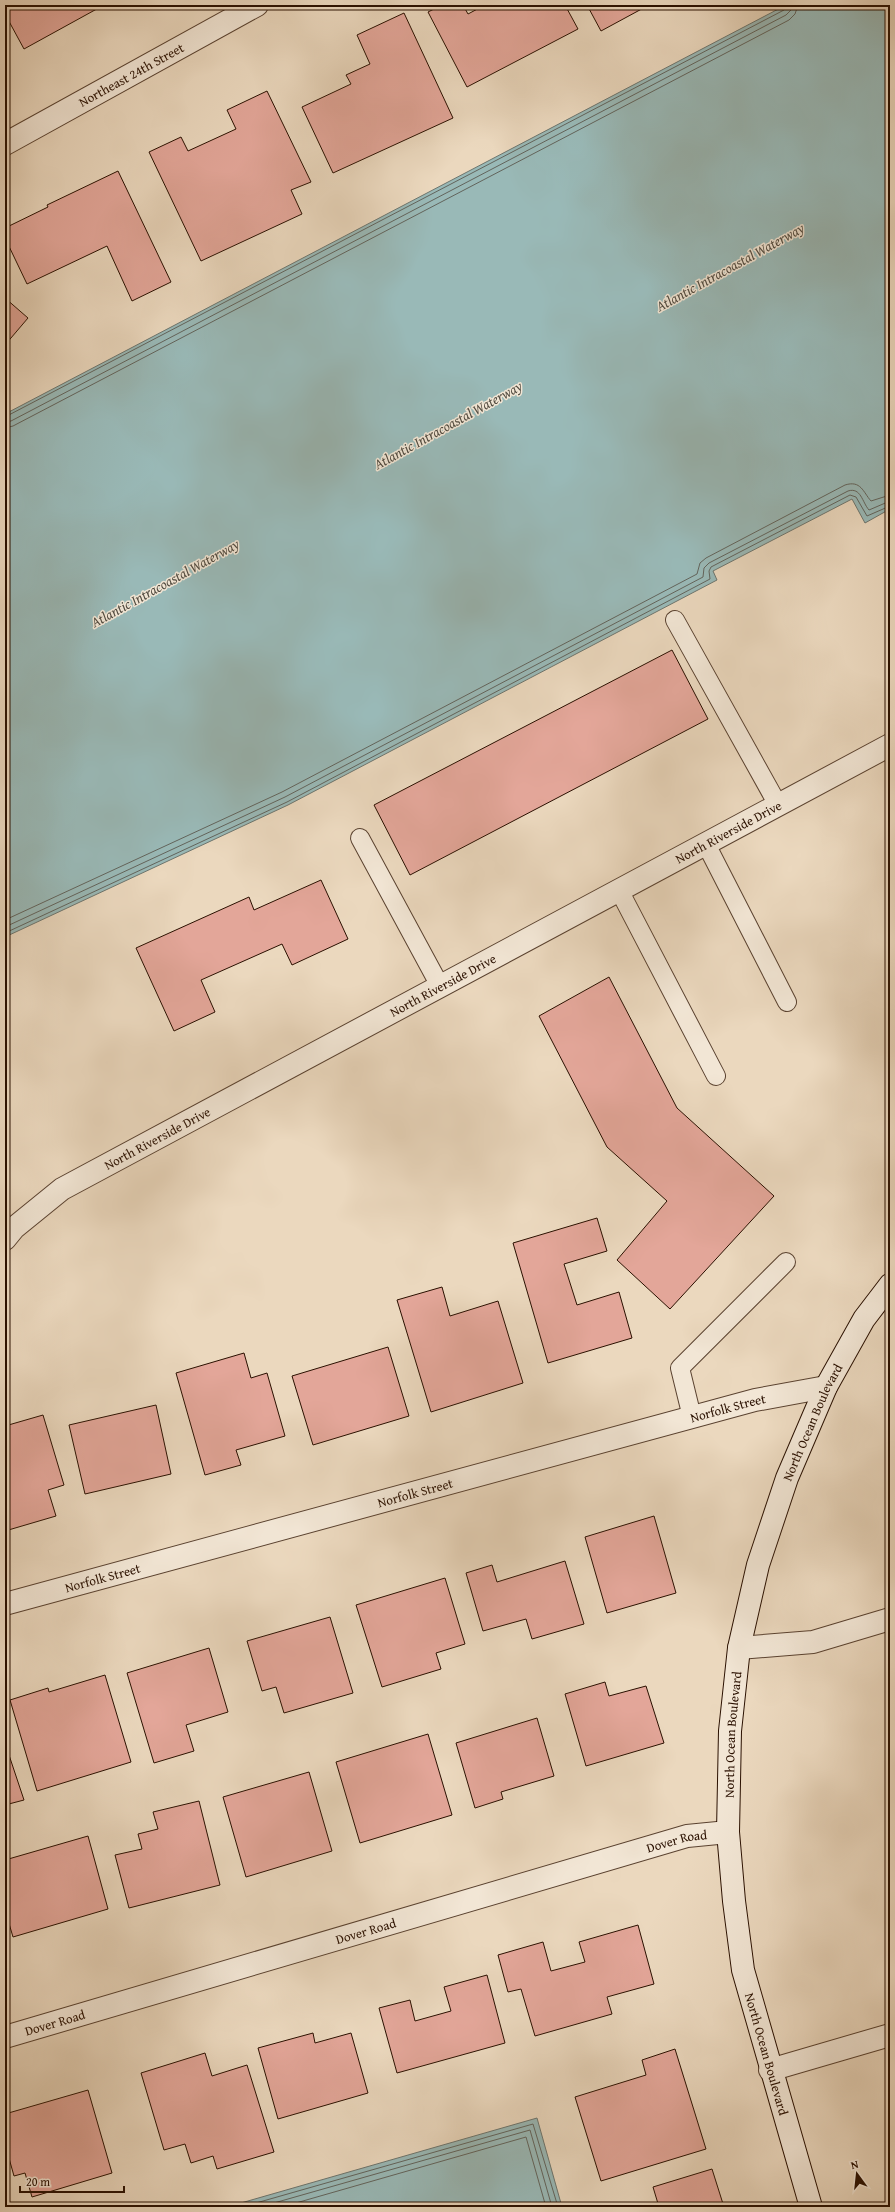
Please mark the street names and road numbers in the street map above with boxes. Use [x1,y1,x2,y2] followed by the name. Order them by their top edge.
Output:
[75,38,188,112] street label: Northeast 24th Street
[672,796,785,868] street label: North Riverside Drive
[386,949,499,1022] street label: North Riverside Drive
[101,1102,214,1175] street label: North Riverside Drive
[778,1360,847,1484] street label: North Ocean Boulevard
[688,1389,767,1427] street label: Norfolk Street
[375,1474,455,1512] street label: Norfolk Street
[63,1559,143,1597] street label: Norfolk Street
[720,1670,746,1798] street label: North Ocean Boulevard
[644,1825,708,1857] street label: Dover Road
[333,1913,398,1949] street label: Dover Road
[740,1991,793,2118] street label: North Ocean Boulevard
[23,2005,88,2041] street label: Dover Road

